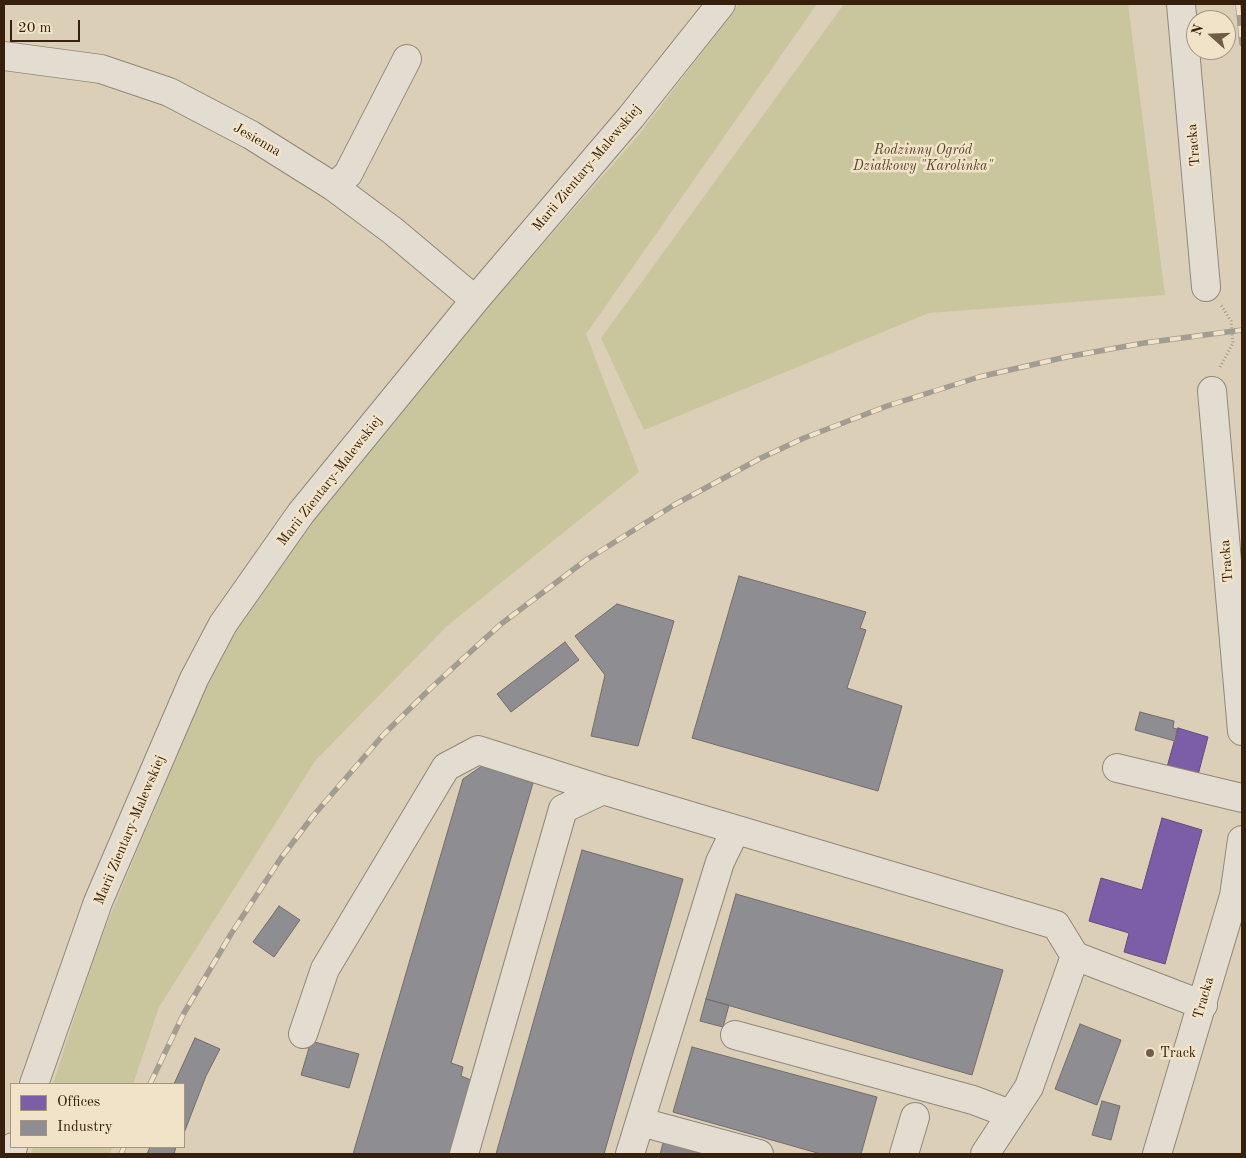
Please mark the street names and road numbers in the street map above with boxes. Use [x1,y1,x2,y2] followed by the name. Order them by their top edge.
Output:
[529,101,645,235] street label: Marii Zientary-Malewskiej
[230,120,284,160] street label: Jesienna
[1184,123,1204,167] street label: Tracka
[274,413,386,549] street label: Marii Zientary-Malewskiej
[1217,539,1237,583] street label: Tracka
[91,753,169,907] street label: Marii Zientary-Malewskiej
[1190,975,1218,1021] street label: Tracka

